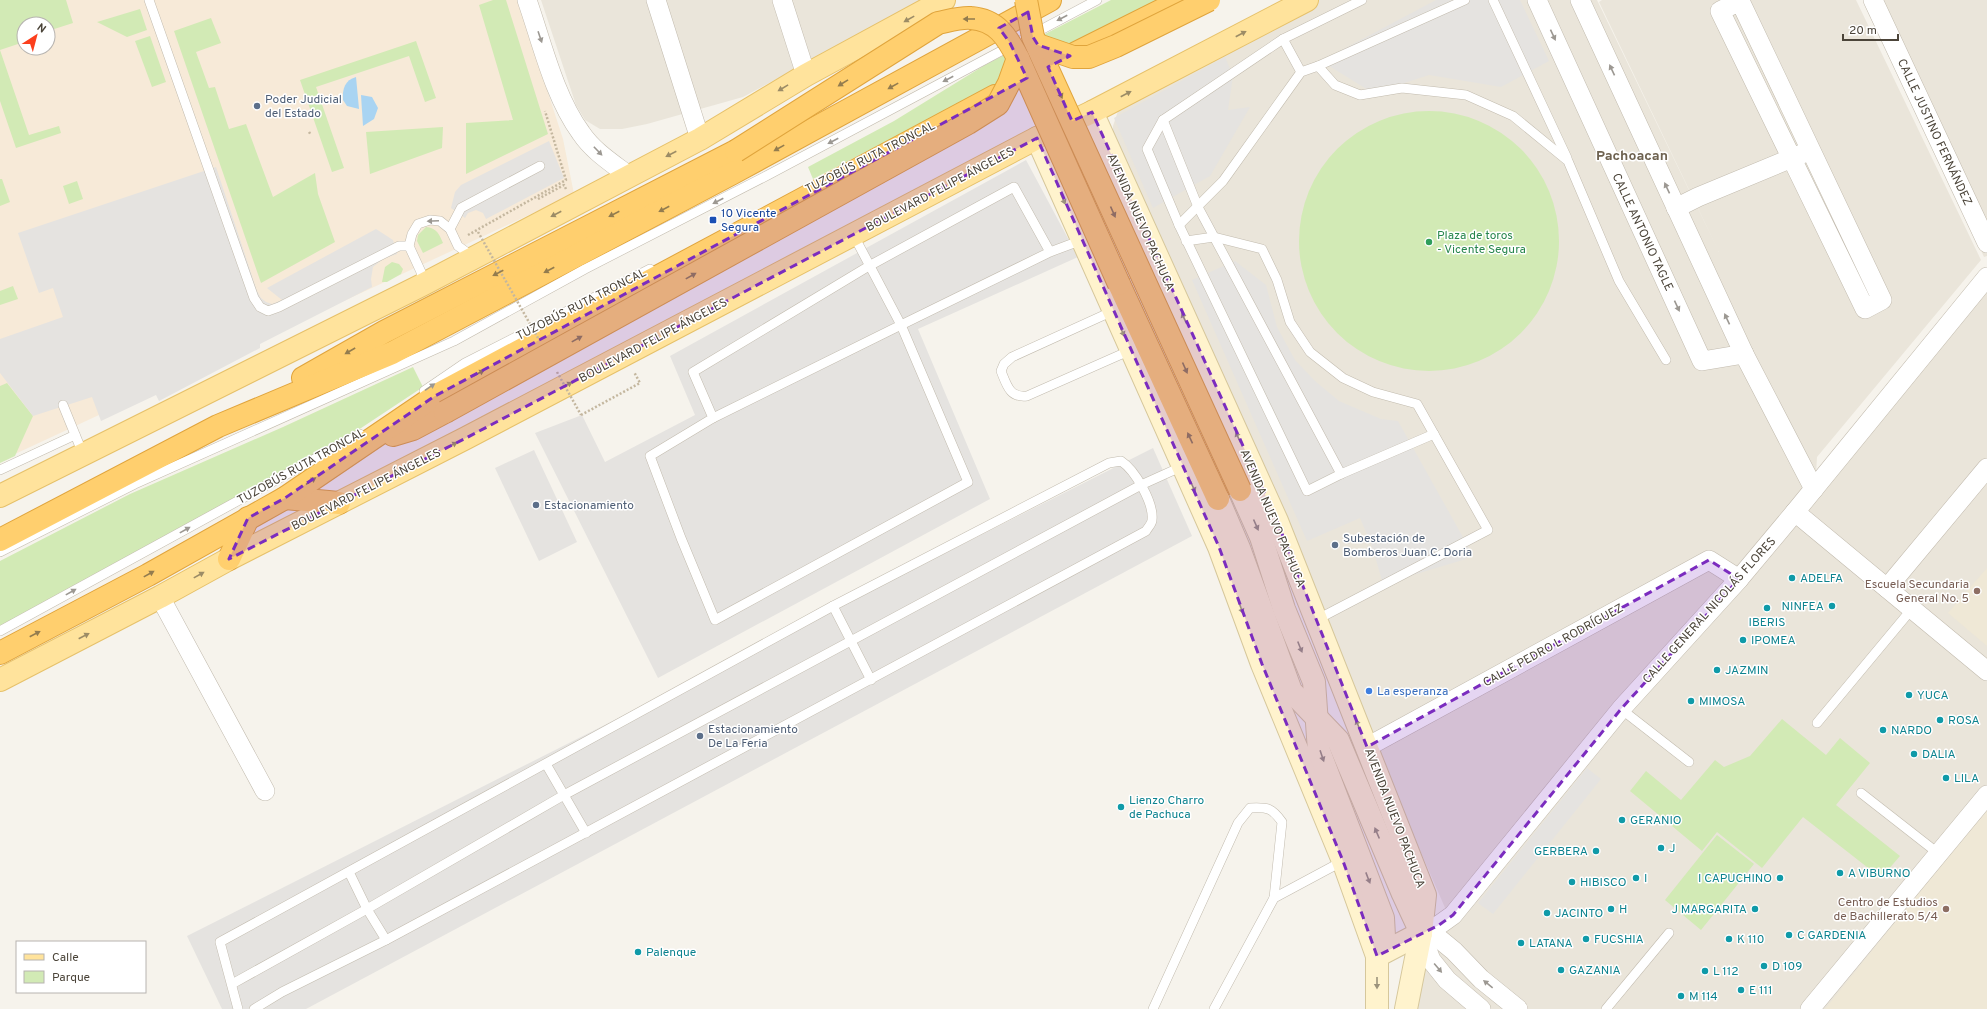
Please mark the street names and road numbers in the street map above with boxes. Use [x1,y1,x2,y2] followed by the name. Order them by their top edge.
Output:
[1893,56,1975,209] street label: CALLE JUSTINO FERNÁNDEZ
[803,118,938,198] street label: TUZOBÚS RUTA TRONCAL
[863,144,1017,236] street label: BOULEVARD FELIPE ÁNGELES
[1103,151,1178,294] street label: AVENIDA NUEVO PACHUCA
[1608,171,1676,294] street label: CALLE ANTONIO TAGLE
[514,265,649,345] street label: TUZOBÚS RUTA TRONCAL
[576,295,730,387] street label: BOULEVARD FELIPE ÁNGELES
[235,425,369,509] street label: TUZOBÚS RUTA TRONCAL
[289,445,444,535] street label: BOULEVARD FELIPE ÁNGELES
[1236,447,1308,590] street label: AVENIDA NUEVO PACHUCA
[1640,534,1780,687] street label: CALLE GENERAL NICOLÁS FLORES
[1480,601,1627,691] street label: CALLE PEDRO L RODRÍGUEZ
[1360,746,1428,891] street label: AVENIDA NUEVO PACHUCA

